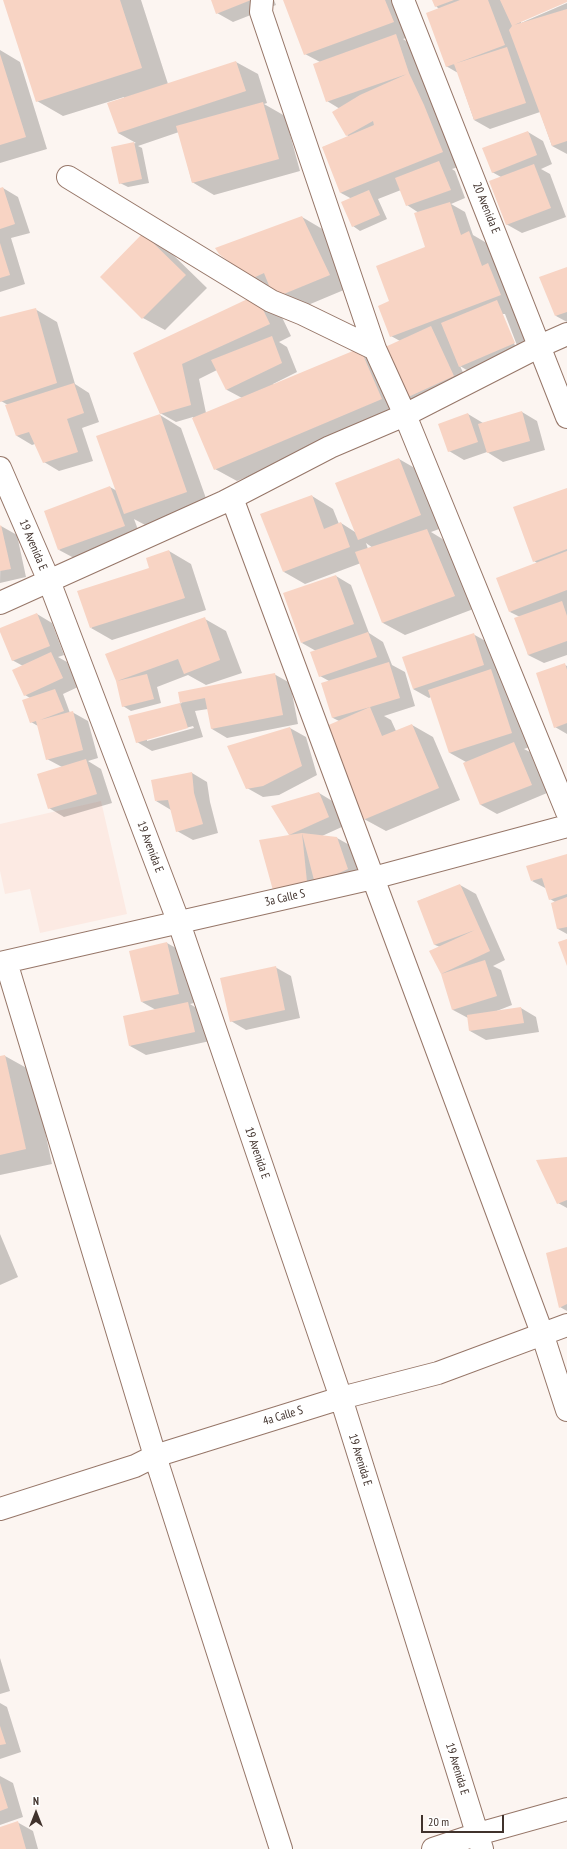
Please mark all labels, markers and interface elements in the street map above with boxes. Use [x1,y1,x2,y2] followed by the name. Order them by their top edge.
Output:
[469,180,503,236] street label: 20 Avenida E
[16,517,50,573] street label: 19 Avenida E
[134,819,166,875] street label: 19 Avenida E
[263,886,307,910] street label: 3a Calle S
[241,1125,273,1181] street label: 19 Avenida E
[261,1403,305,1429] street label: 4a Calle S
[345,1432,375,1488] street label: 19 Avenida E
[442,1741,472,1797] street label: 19 Avenida E
[16,1793,56,1833] north arrow
[33,1794,39,1808] text: N
[423,1807,506,1833] scale bar
[428,1814,449,1829] text: 20 m

